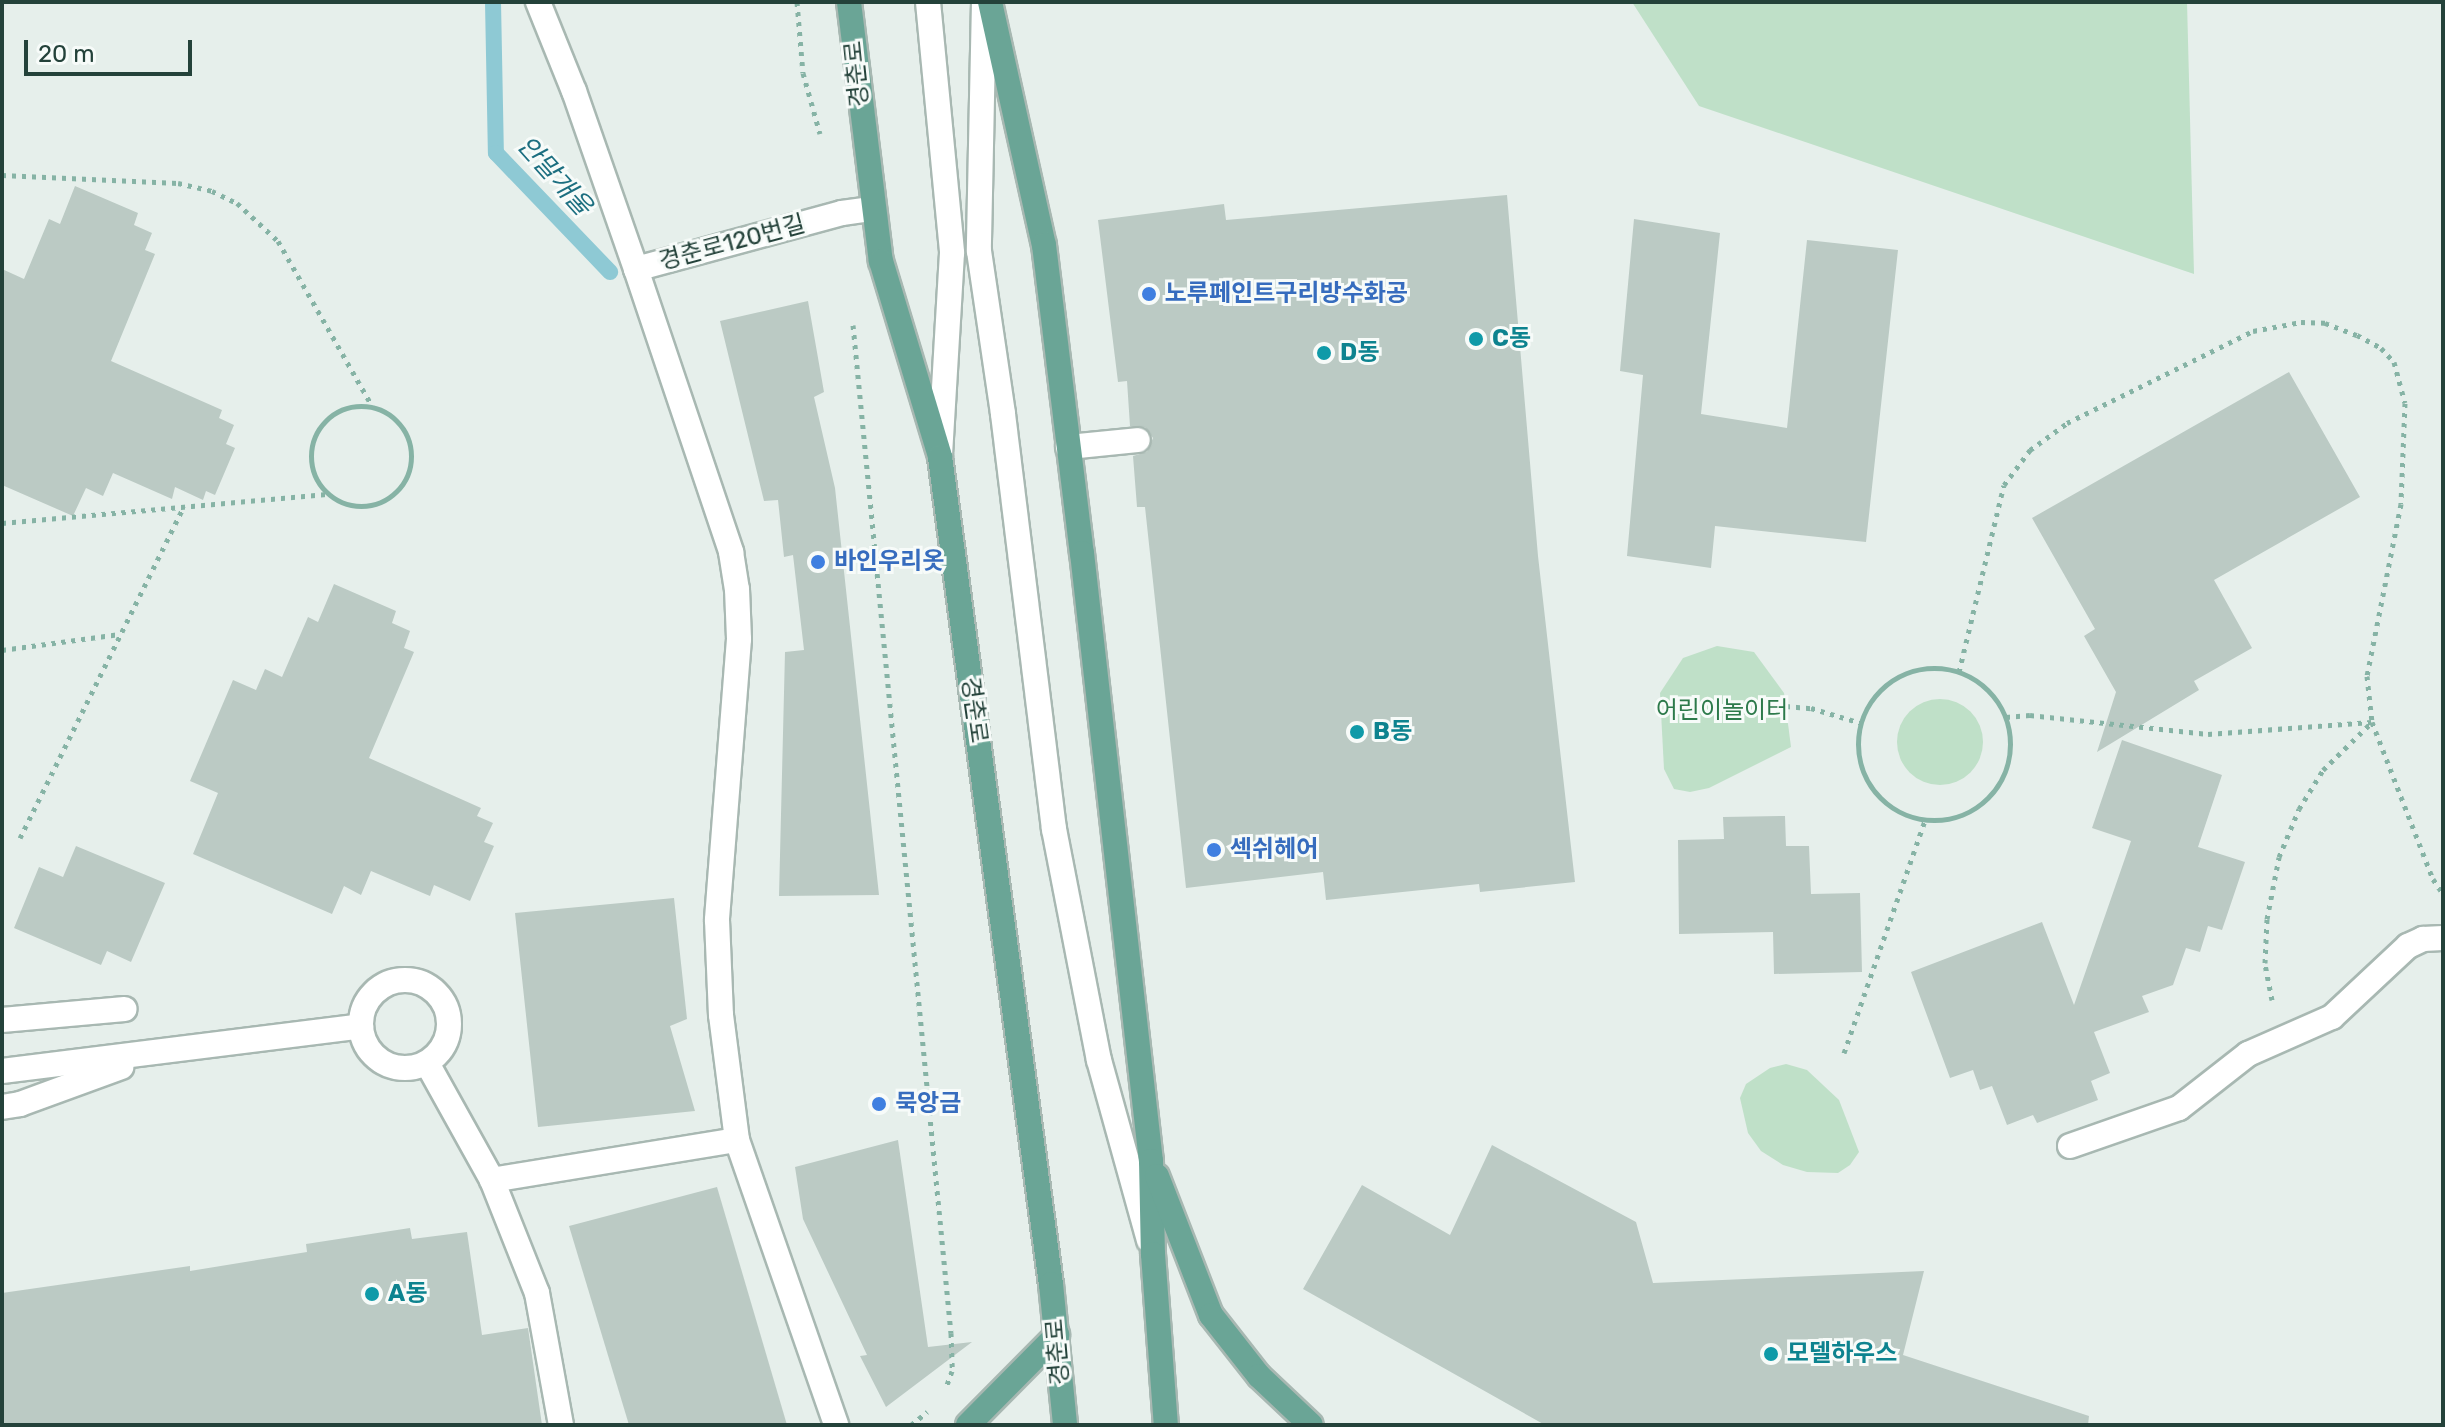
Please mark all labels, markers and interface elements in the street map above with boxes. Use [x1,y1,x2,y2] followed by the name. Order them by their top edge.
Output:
[28,24,196,74] scale bar
[38,40,95,68] text: 20 m
[839,40,875,108] street label: 경춘로
[510,130,598,222] water label: 안말개울
[656,210,808,276] street label: 경춘로120번길
[1165,280,1408,308] place label: 노루페인트구리방수화공
[1140,285,1158,303] marker: 노루페인트구리방수화공
[1492,325,1531,353] place label: C동
[1467,330,1485,348] marker: C동
[1340,339,1379,367] place label: D동
[1315,344,1333,362] marker: D동
[834,548,944,576] place label: 바인우리옷
[809,553,827,571] marker: 바인우리옷
[955,675,993,745] street label: 경춘로
[1656,697,1788,725] park label: 어린이놀이터
[1373,718,1412,746] place label: B동
[1348,723,1366,741] marker: B동
[1230,836,1318,864] place label: 섹쉬헤어
[1205,841,1223,859] marker: 섹쉬헤어
[895,1090,961,1118] place label: 묵앙금
[870,1095,888,1113] marker: 묵앙금
[388,1280,427,1308] place label: A동
[363,1285,381,1303] marker: A동
[1041,1318,1075,1386] street label: 경춘로
[1787,1340,1897,1368] place label: 모델하우스
[1762,1345,1780,1363] marker: 모델하우스

